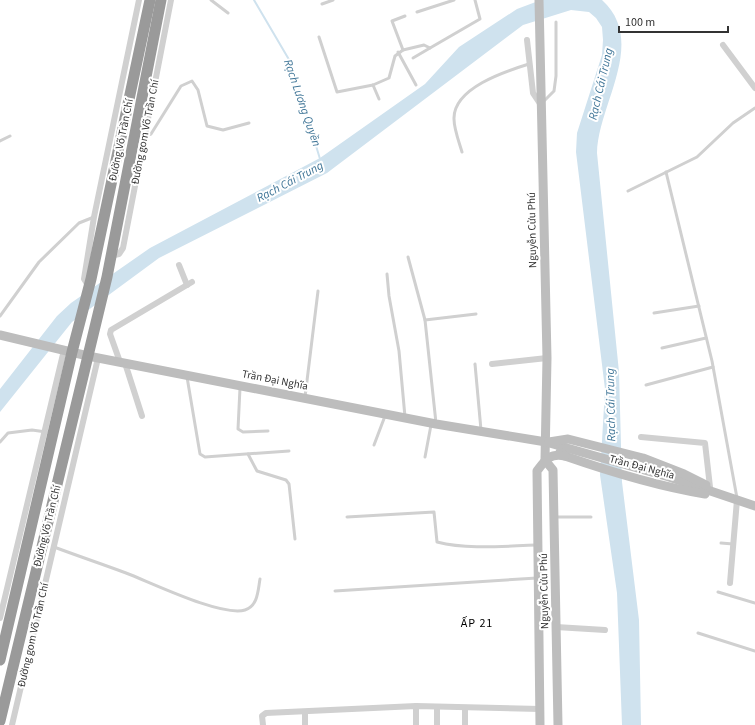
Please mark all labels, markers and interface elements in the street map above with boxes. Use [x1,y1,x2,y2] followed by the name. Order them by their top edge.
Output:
[619,8,728,34] scale bar
[625,14,655,31] text: 100 m
[584,46,618,122] water label: Rạch Cái Trung
[279,57,325,149] water label: Rạch Lương Quyền
[127,78,163,186] street label: Đường gom Võ Trần Chí
[105,97,137,183] street label: Đường Võ Trần Chí
[254,157,326,207] water label: Rạch Cái Trung
[524,192,540,268] street label: Nguyễn Cửu Phú
[241,366,309,394] street label: Trần Đại Nghĩa
[602,368,620,442] water label: Rạch Cái Trung
[608,451,676,483] street label: Trần Đại Nghĩa
[30,483,65,569] street label: Đường Võ Trần Chí
[536,553,552,629] street label: Nguyễn Cửu Phú
[14,581,52,689] street label: Đường gom Võ Trần Chí
[461,615,493,632] district label: ẤP 21

